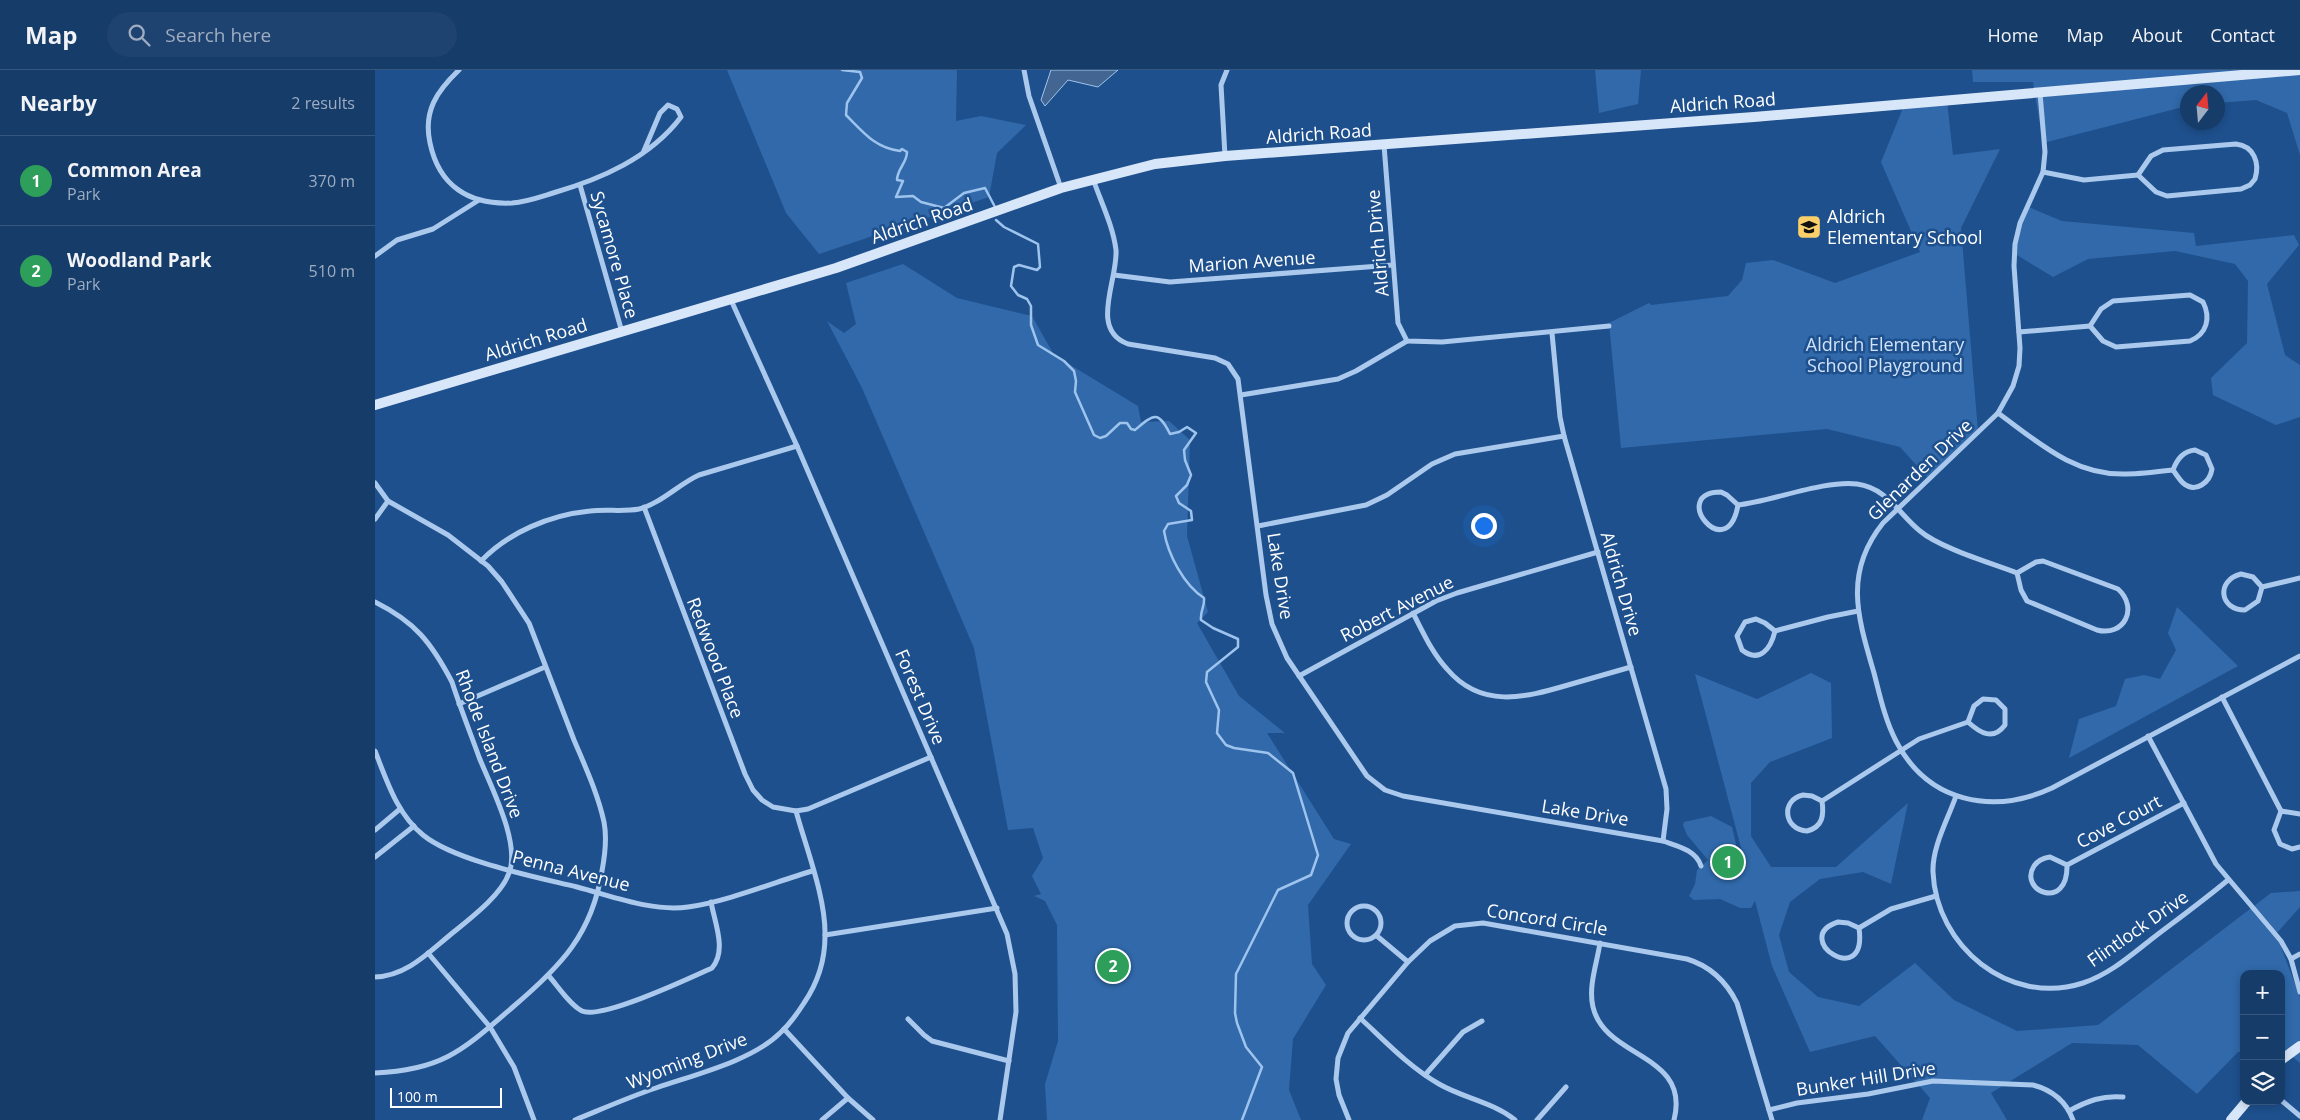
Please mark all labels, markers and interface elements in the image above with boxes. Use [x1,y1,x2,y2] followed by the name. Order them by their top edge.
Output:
[107,12,457,57] search box
[25,18,77,51] text: Map
[125,21,153,49] icon: search
[165,22,271,48] text: Search here
[1988,23,2038,47] text: Home
[2066,23,2104,47] text: Map
[2132,23,2182,47] text: About
[2210,23,2275,47] text: Contact
[2180,85,2225,130] north arrow
[1669,86,1777,118] street label: Aldrich Road
[20,89,97,117] text: Nearby
[291,92,355,114] text: 2 results
[1265,117,1373,149] street label: Aldrich Road
[67,157,202,183] text: Common Area
[31,170,41,192] text: 1
[309,170,355,192] text: 370 m
[67,183,100,205] text: Park
[585,188,645,321] street label: Sycamore Place
[1360,189,1394,298] street label: Aldrich Drive
[868,191,976,249] street label: Aldrich Road
[1827,204,1983,249] place label: Aldrich Elementary School
[1796,214,1822,240] school or university icon: Aldrich Elementary School
[1188,245,1316,277] street label: Marion Avenue
[67,247,211,273] text: Woodland Park
[31,260,41,282] text: 2
[309,260,355,282] text: 510 m
[67,273,100,295] text: Park
[481,312,590,366] street label: Aldrich Road
[1806,332,1965,377] park label: Aldrich Elementary School Playground
[1862,413,1977,526] street label: Glenarden Drive
[1471,513,1497,539] your location
[1596,529,1648,639] street label: Aldrich Drive
[1262,531,1300,621] street label: Lake Drive
[1336,569,1457,647] street label: Robert Avenue
[682,594,750,722] street label: Redwood Place
[890,645,952,748] street label: Forest Drive
[450,666,529,822] street label: Rhode Island Drive
[2072,789,2165,854] street label: Cove Court
[1540,793,1630,831] street label: Lake Drive
[1712,843,1744,881] pin: 1
[510,844,633,896] street label: Penna Avenue
[2082,885,2193,972] street label: Flintlock Drive
[1485,898,1609,940] street label: Concord Circle
[1097,947,1129,985] pin: 2
[2240,970,2285,1105] map controls
[2240,970,2285,1015] button: +
[2240,1015,2285,1060] button: −
[623,1026,750,1094] street label: Wyoming Drive
[1794,1055,1937,1101] street label: Bunker Hill Drive
[2240,1060,2285,1105] button: layers
[390,1085,503,1108] scale bar
[397,1087,438,1106] text: 100 m

